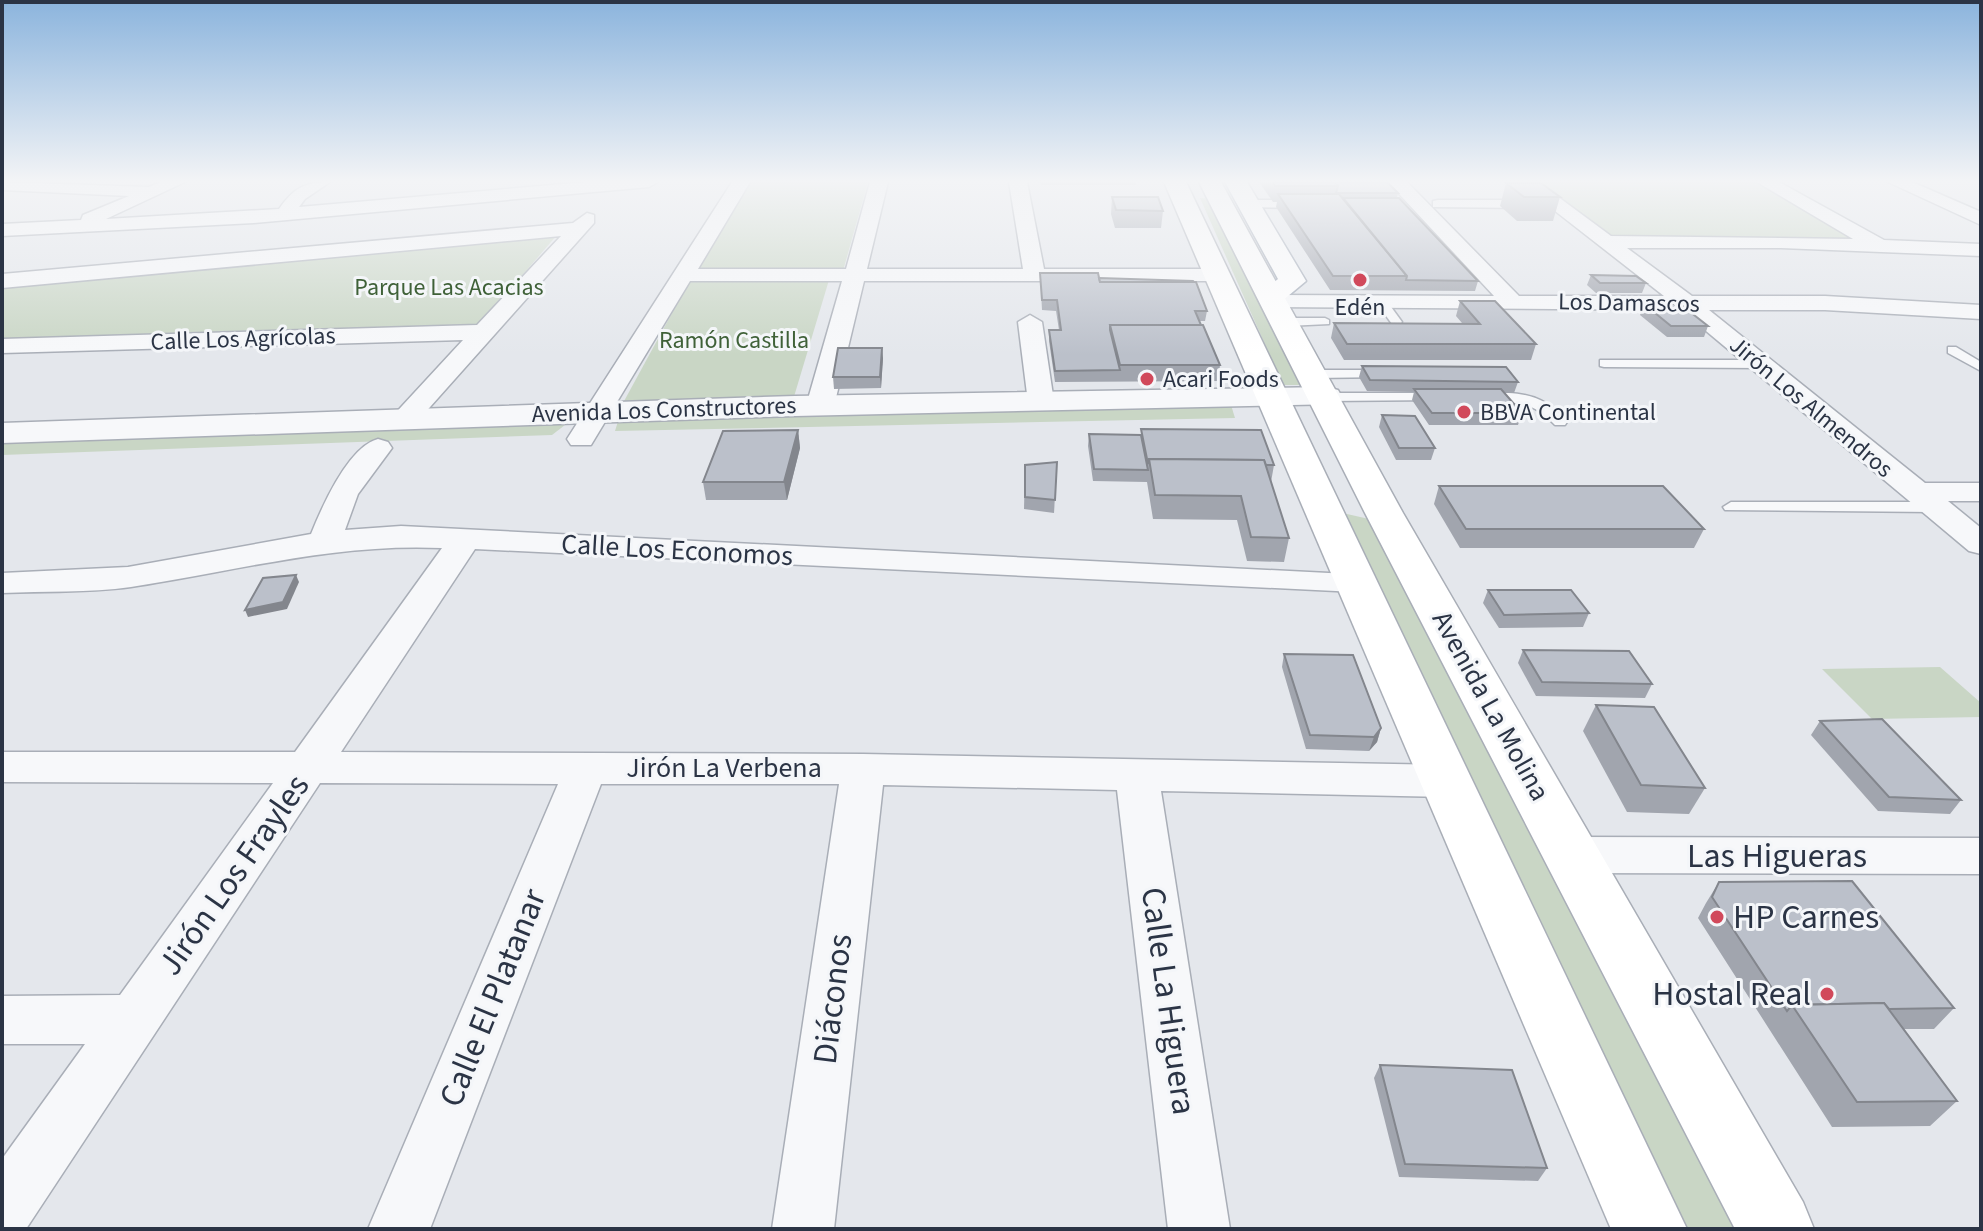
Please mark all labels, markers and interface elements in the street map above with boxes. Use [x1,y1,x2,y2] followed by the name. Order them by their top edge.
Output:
[354,270,544,305] park label: Parque Las Acacias
[1351,271,1369,289] marker: Edén
[1558,284,1700,322] street label: Los Damascos
[1335,290,1385,325] place label: Edén
[150,318,336,360] street label: Calle Los Agrícolas
[659,323,809,358] park label: Ramón Castilla
[1722,328,1900,486] street label: Jirón Los Almendros
[1163,362,1279,397] place label: Acari Foods
[1138,370,1156,388] marker: Acari Foods
[531,388,797,432] street label: Avenida Los Constructores
[1480,395,1656,430] place label: BBVA Continental
[1455,403,1473,421] marker: BBVA Continental
[560,524,794,576] street label: Calle Los Economos
[1422,604,1560,808] street label: Avenida La Molina
[626,748,822,788] street label: Jirón La Verbena
[146,765,322,985] street label: Jirón Los Frayles
[1687,832,1867,881] street label: Las Higueras
[427,882,559,1114] street label: Calle El Platanar
[1128,884,1208,1118] street label: Calle La Higuera
[1733,893,1879,942] place label: HP Carnes
[1708,908,1726,926] marker: HP Carnes
[801,931,865,1067] street label: Diáconos
[1652,970,1811,1019] place label: Hostal Real
[1818,985,1836,1003] marker: Hostal Real

